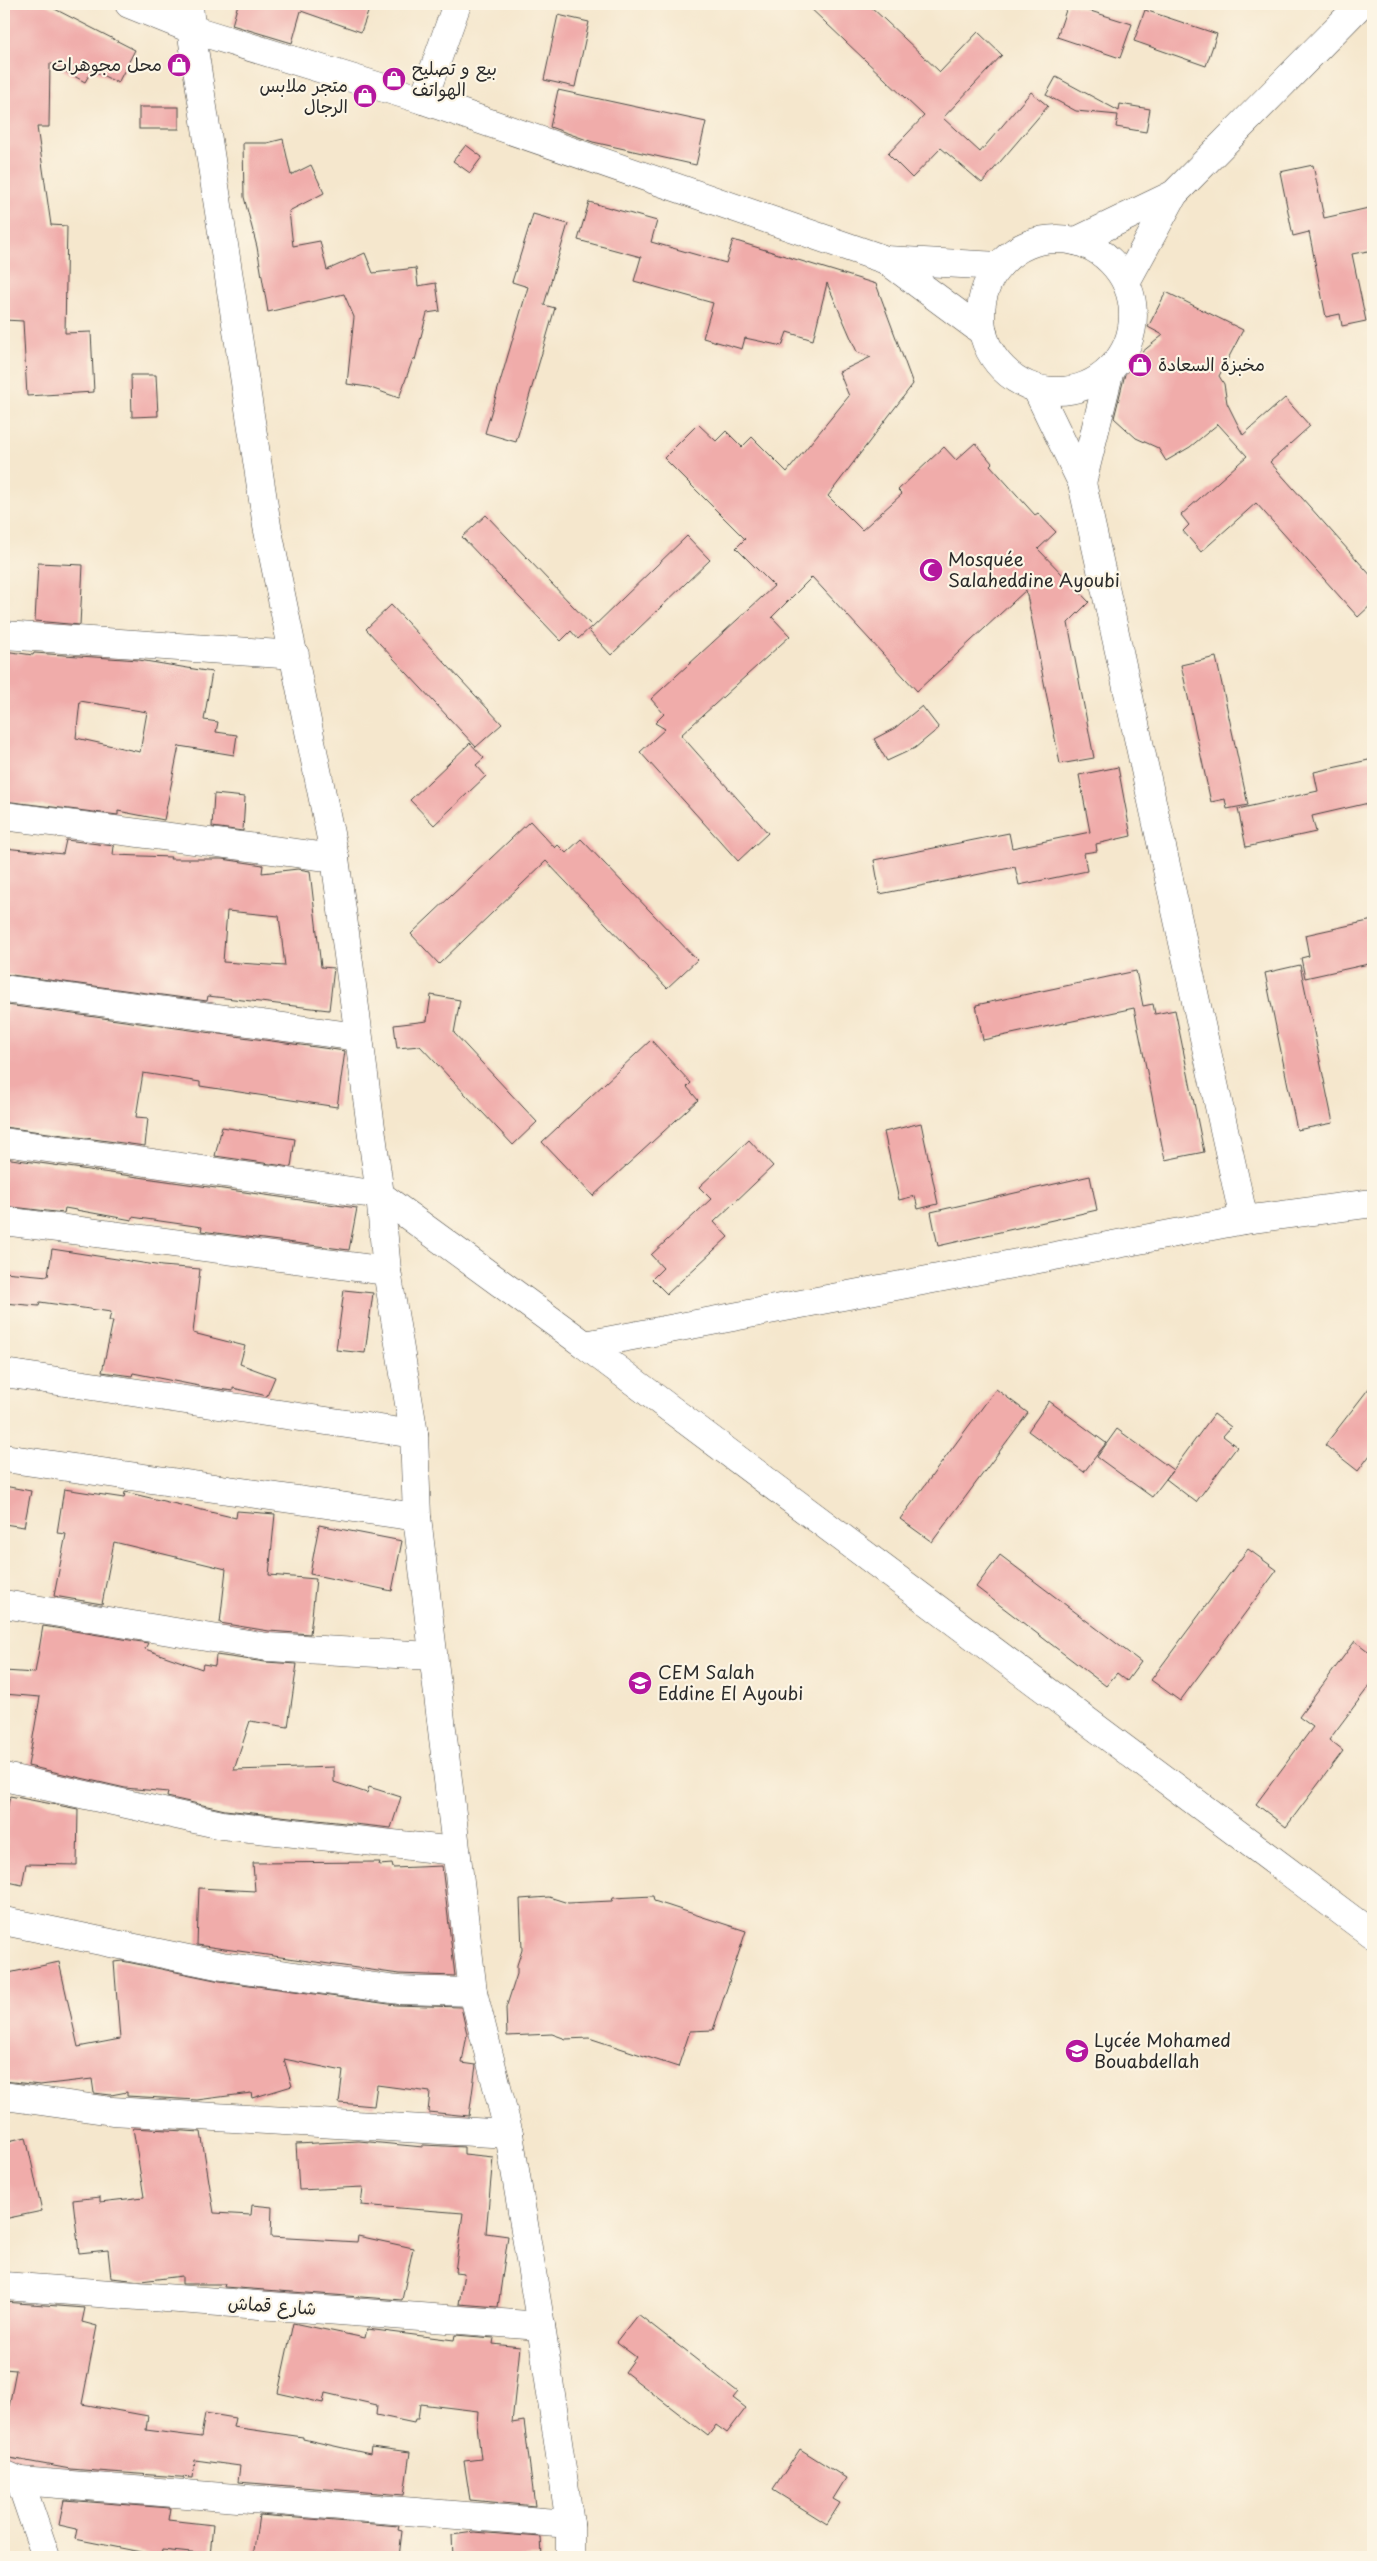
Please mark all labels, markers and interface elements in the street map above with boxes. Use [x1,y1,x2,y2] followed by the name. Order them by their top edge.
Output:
[52,50,162,77] place label: محل مجوهرات
[166,52,192,78] shop icon: محل مجوهرات
[412,54,497,102] place label: بيع و تصليح الهواتف
[381,66,407,92] shop icon: بيع و تصليح الهواتف
[260,71,348,119] place label: متجر ملابس الرجال
[352,83,378,109] shop icon: متجر ملابس الرجال
[1158,350,1265,377] place label: مخبزة السعادة
[1127,352,1153,378] shop icon: مخبزة السعادة
[948,545,1120,593] place label: Mosquée Salaheddine Ayoubi
[918,557,944,583] mosque icon: Mosquée Salaheddine Ayoubi
[658,1658,803,1706] place label: CEM Salah Eddine El Ayoubi
[627,1670,653,1696] school or university icon: CEM Salah Eddine El Ayoubi
[1094,2026,1231,2074] place label: Lycée Mohamed Bouabdellah
[1064,2038,1090,2064] school or university icon: Lycée Mohamed Bouabdellah
[227,2288,317,2321] street label: شارع قماش

